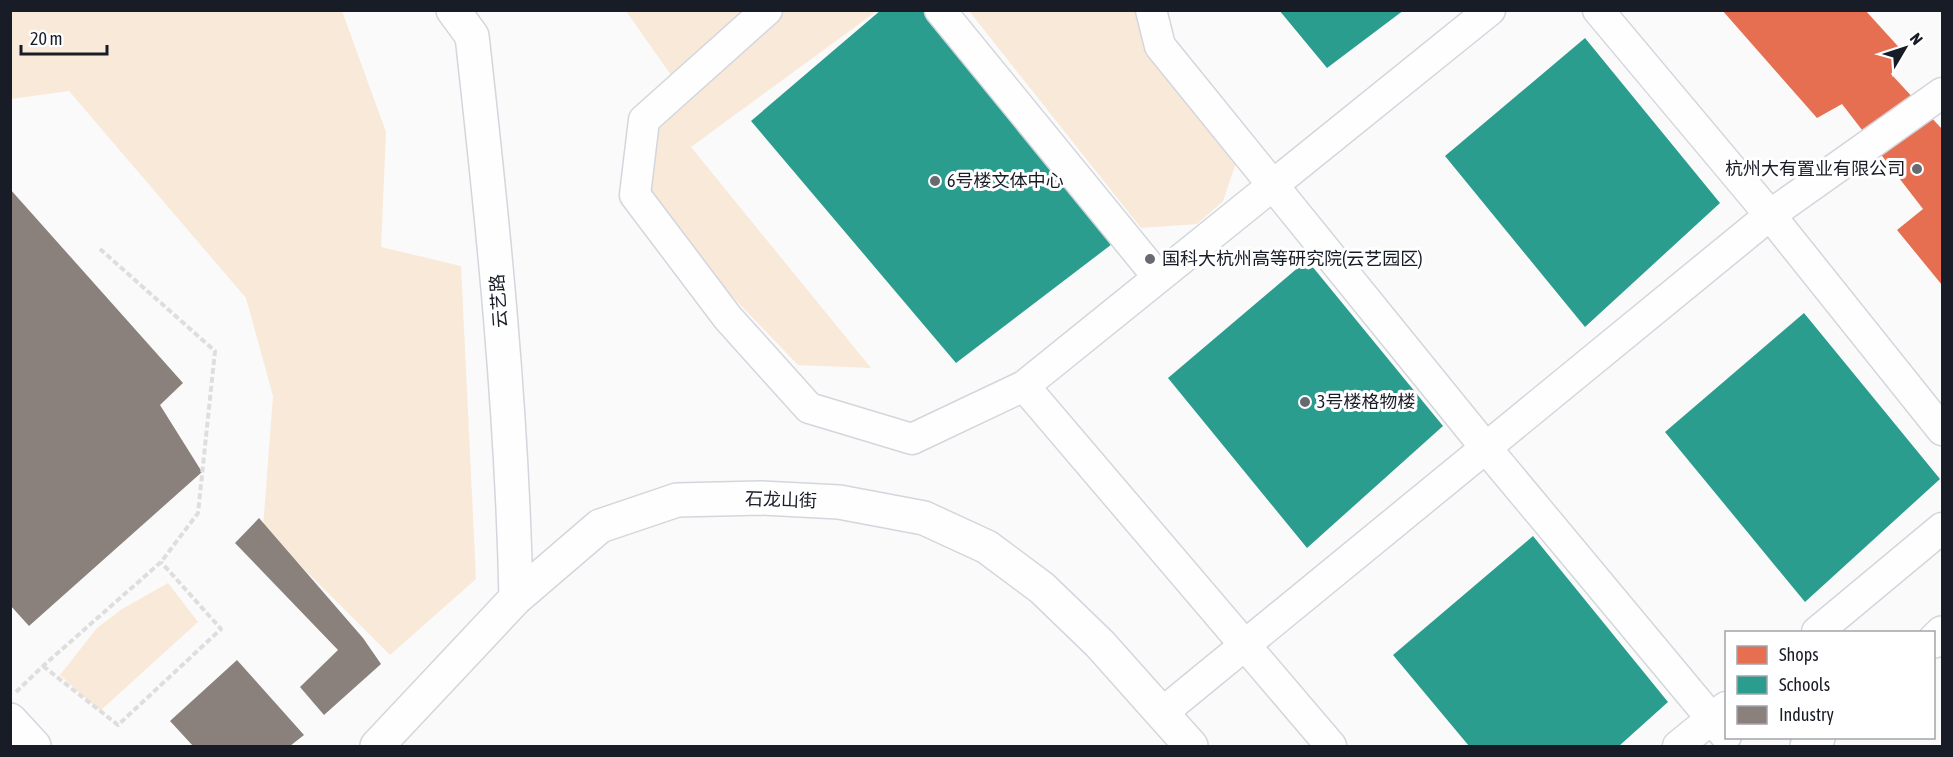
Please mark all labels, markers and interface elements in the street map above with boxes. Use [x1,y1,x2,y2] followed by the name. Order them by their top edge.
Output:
[21,18,106,56] scale bar
[1875,18,1935,78] north arrow
[30,28,62,49] text: 20 m
[1907,29,1927,48] text: N
[1725,158,1905,179] place label: 杭州大有置业有限公司
[1910,162,1924,176] marker: 杭州大有置业有限公司
[947,170,1063,191] place label: 6号楼文体中心
[928,174,942,188] marker: 6号楼文体中心
[1162,248,1423,269] place label: 国科大杭州高等研究院(云艺园区)
[1143,252,1157,266] marker: 国科大杭州高等研究院(云艺园区)
[486,273,511,329] street label: 云艺路
[1317,391,1415,412] place label: 3号楼格物楼
[1298,395,1312,409] marker: 3号楼格物楼
[745,488,817,511] street label: 石龙山街
[1725,631,1935,739] legend
[1779,644,1819,665] text: Shops
[1779,674,1830,695] text: Schools
[1779,704,1834,725] text: Industry

